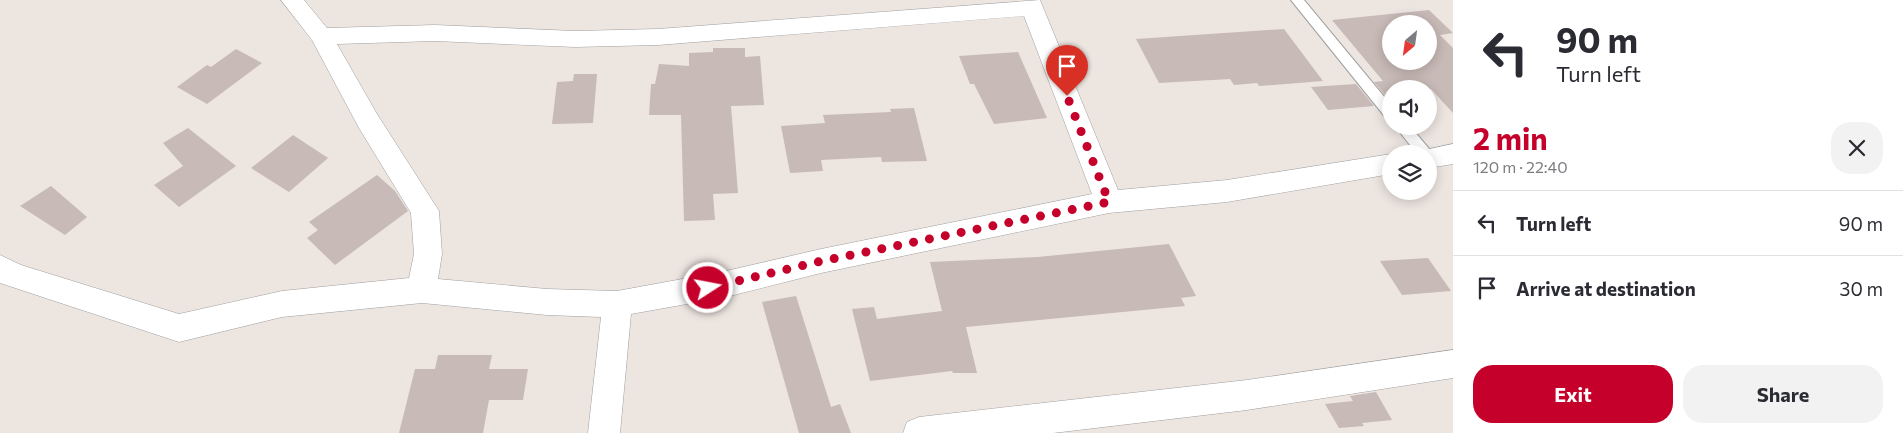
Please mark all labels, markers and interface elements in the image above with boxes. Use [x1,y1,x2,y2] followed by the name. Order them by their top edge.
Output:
[1382,15,1438,70] north arrow
[1382,15,1437,200] map controls
[1556,17,1638,60] text: 90 m
[1473,20,1538,85] icon: left
[1046,45,1088,96] pin
[1053,52,1081,80] icon: arrive
[1556,60,1641,87] text: Turn left
[1382,80,1437,135] button: sound
[1473,119,1548,156] text: 2 min
[1831,122,1883,174] button: close
[1382,145,1437,200] button: layers
[1473,157,1568,176] text: 120 m · 22:40
[1473,209,1501,237] icon: left
[1516,212,1591,235] text: Turn left
[1839,212,1883,235] text: 90 m
[681,261,733,313] position arrow
[1473,274,1501,302] icon: arrive
[1516,277,1696,300] text: Arrive at destination
[1840,277,1883,300] text: 30 m
[1473,365,1673,423] button: Exit
[1683,365,1883,423] button: Share

